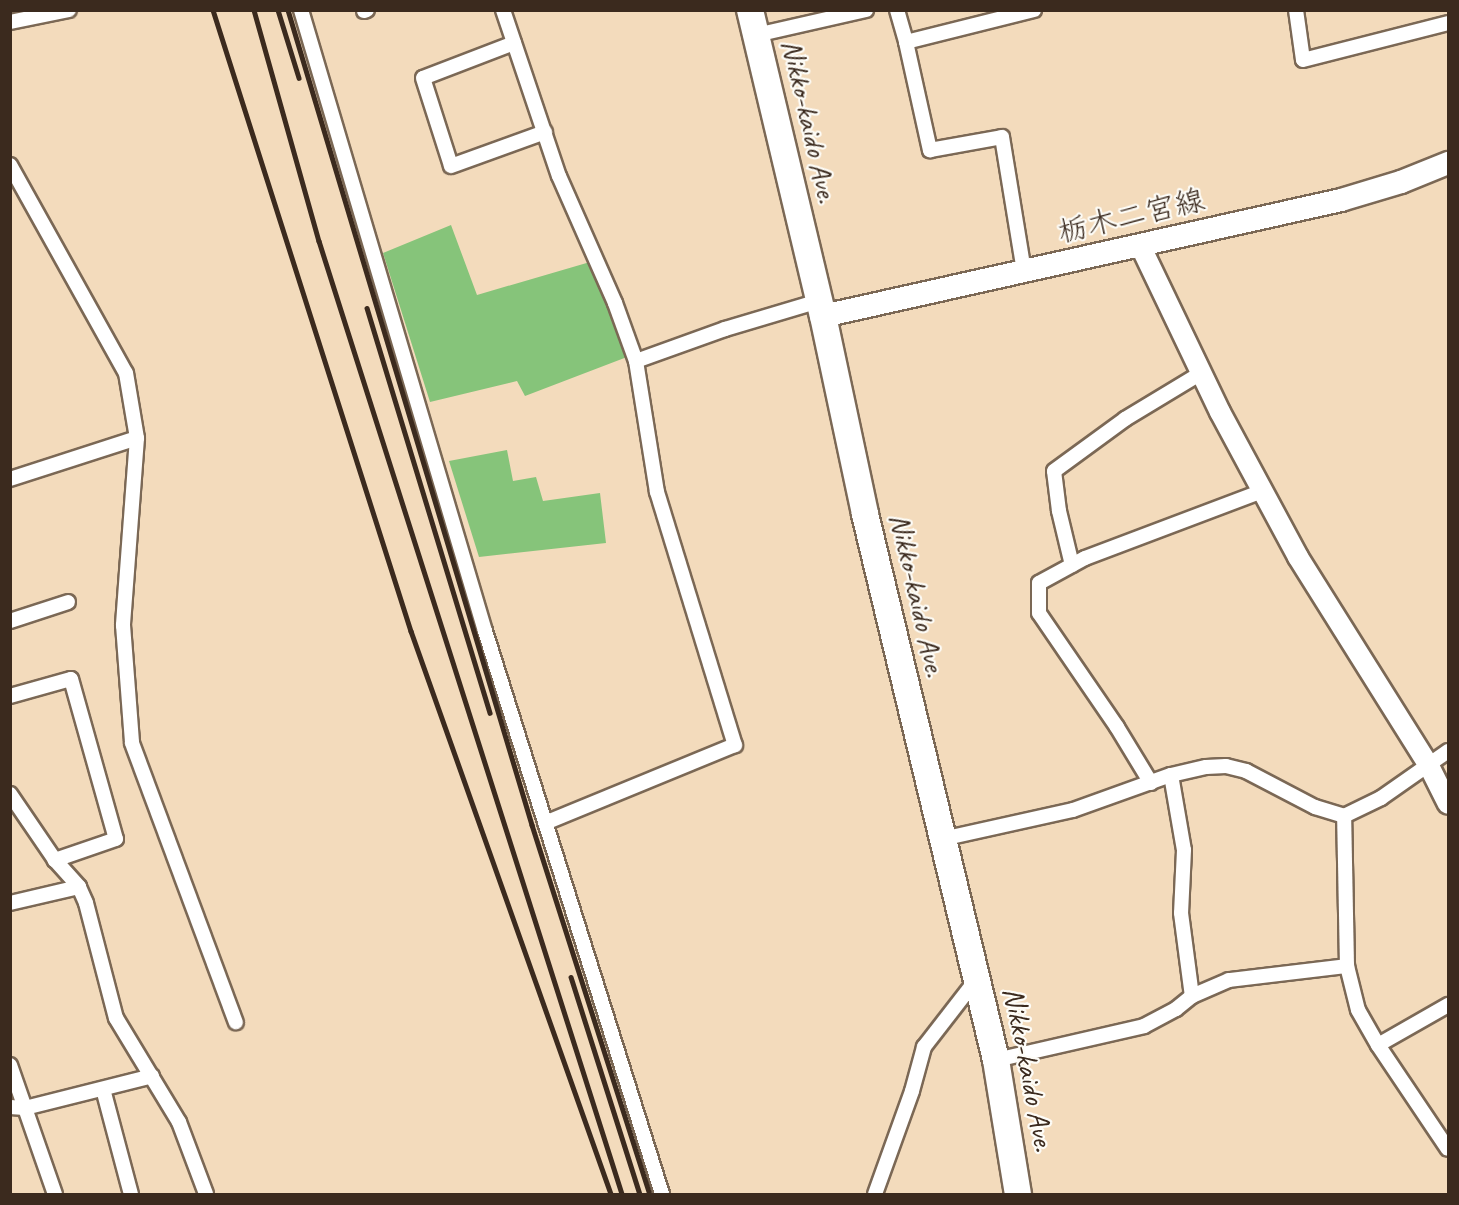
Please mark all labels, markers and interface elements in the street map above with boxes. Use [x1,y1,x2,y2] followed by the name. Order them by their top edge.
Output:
[774,36,846,206] street label: Nikko-kaido Ave.
[1054,182,1208,250] street label: 栃木二宮線
[882,510,954,680] street label: Nikko-kaido Ave.
[995,984,1063,1154] street label: Nikko-kaido Ave.

